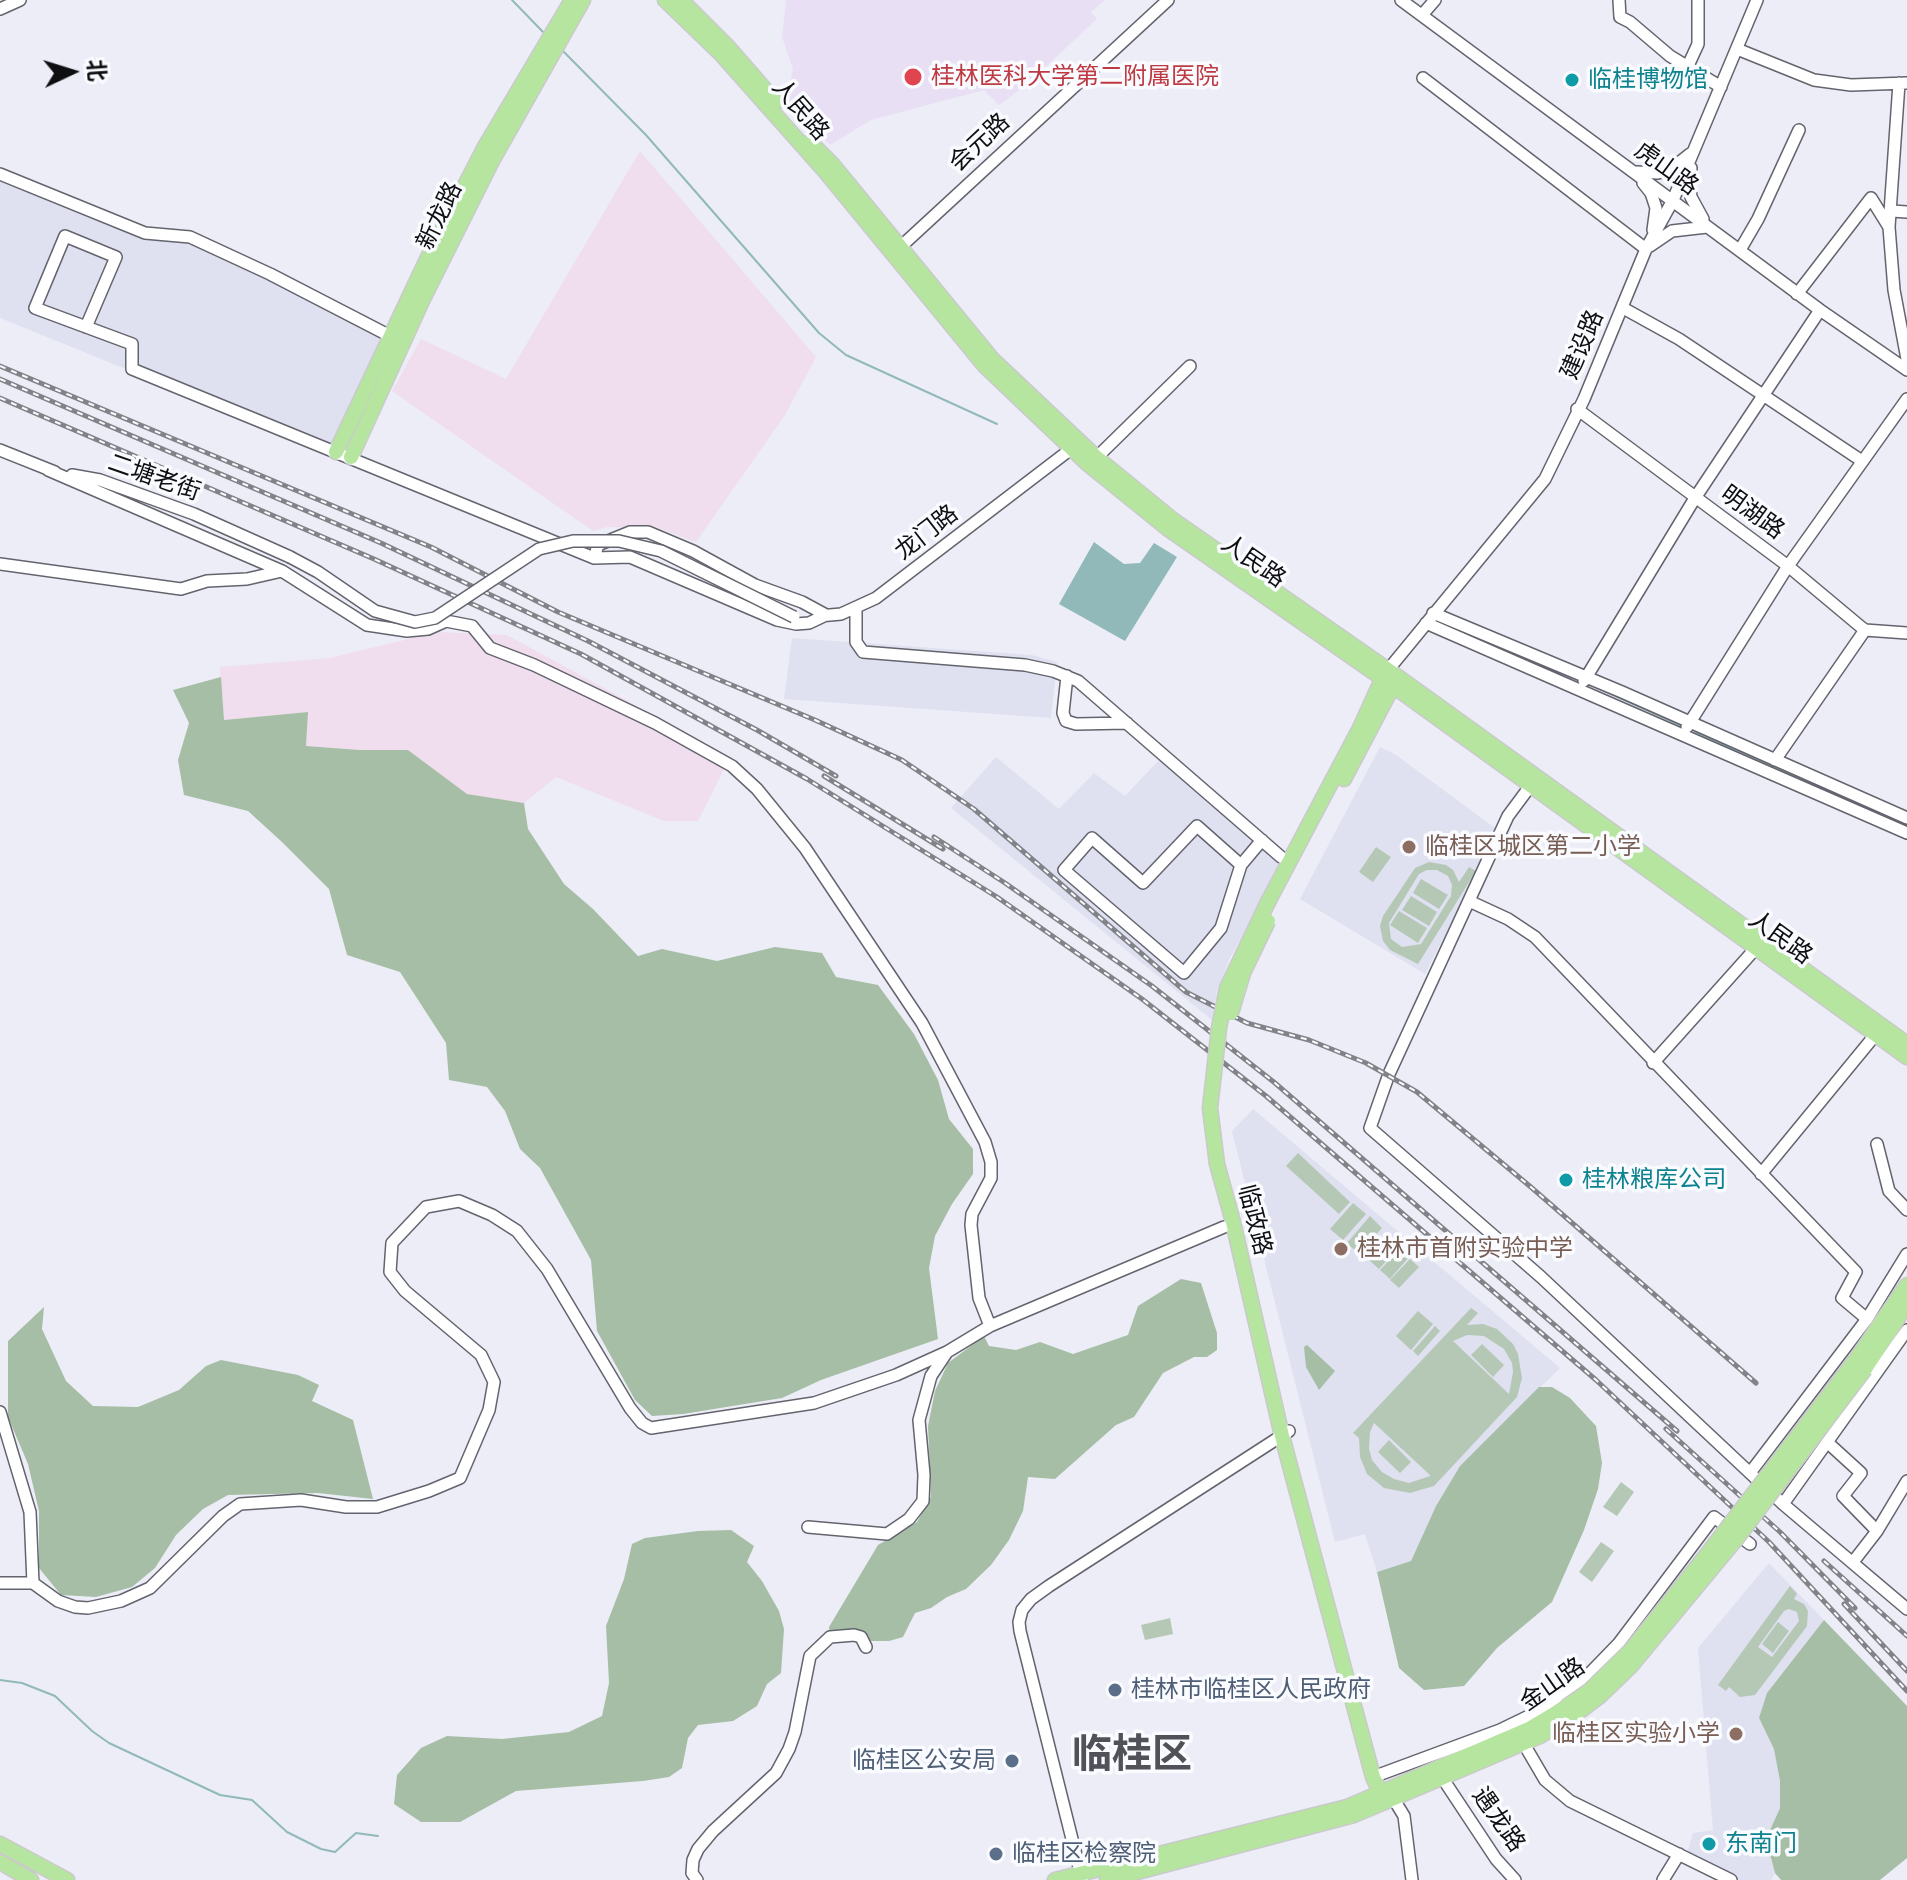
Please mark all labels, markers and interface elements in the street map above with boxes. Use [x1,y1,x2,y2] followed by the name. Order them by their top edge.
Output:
[32,32,112,112] north arrow
[82,58,111,82] text: 北
[931,63,1219,91] place label: 桂林医科大学第二附属医院
[902,66,924,88] marker: 桂林医科大学第二附属医院
[1588,66,1708,94] place label: 临桂博物馆
[1563,71,1581,89] marker: 临桂博物馆
[766,73,834,147] street label: 人民路
[944,108,1016,178] street label: 会元路
[1628,136,1704,202] street label: 虎山路
[411,177,469,255] street label: 新龙路
[1556,306,1610,384] street label: 建设路
[104,449,204,507] street label: 二塘老街
[1714,480,1790,546] street label: 明湖路
[890,499,964,567] street label: 龙门路
[1215,530,1291,594] street label: 人民路
[1425,833,1641,861] place label: 临桂区城区第二小学
[1400,838,1418,856] marker: 临桂区城区第二小学
[1742,905,1818,971] street label: 人民路
[1582,1166,1726,1194] place label: 桂林粮库公司
[1557,1171,1575,1189] marker: 桂林粮库公司
[1231,1182,1277,1258] street label: 临政路
[1357,1235,1573,1263] place label: 桂林市首附实验中学
[1332,1240,1350,1258] marker: 桂林市首附实验中学
[1515,1653,1591,1717] street label: 金山路
[1131,1676,1371,1704] place label: 桂林市临桂区人民政府
[1106,1681,1124,1699] marker: 桂林市临桂区人民政府
[1552,1720,1720,1748] place label: 临桂区实验小学
[1727,1725,1745,1743] marker: 临桂区实验小学
[1072,1732,1192,1780] district label: 临桂区
[852,1747,996,1775] place label: 临桂区公安局
[1003,1752,1021,1770] marker: 临桂区公安局
[1466,1782,1530,1858] street label: 遇龙路
[1725,1830,1797,1858] place label: 东南门
[1700,1835,1718,1853] marker: 东南门
[1012,1840,1156,1868] place label: 临桂区检察院
[987,1845,1005,1863] marker: 临桂区检察院

